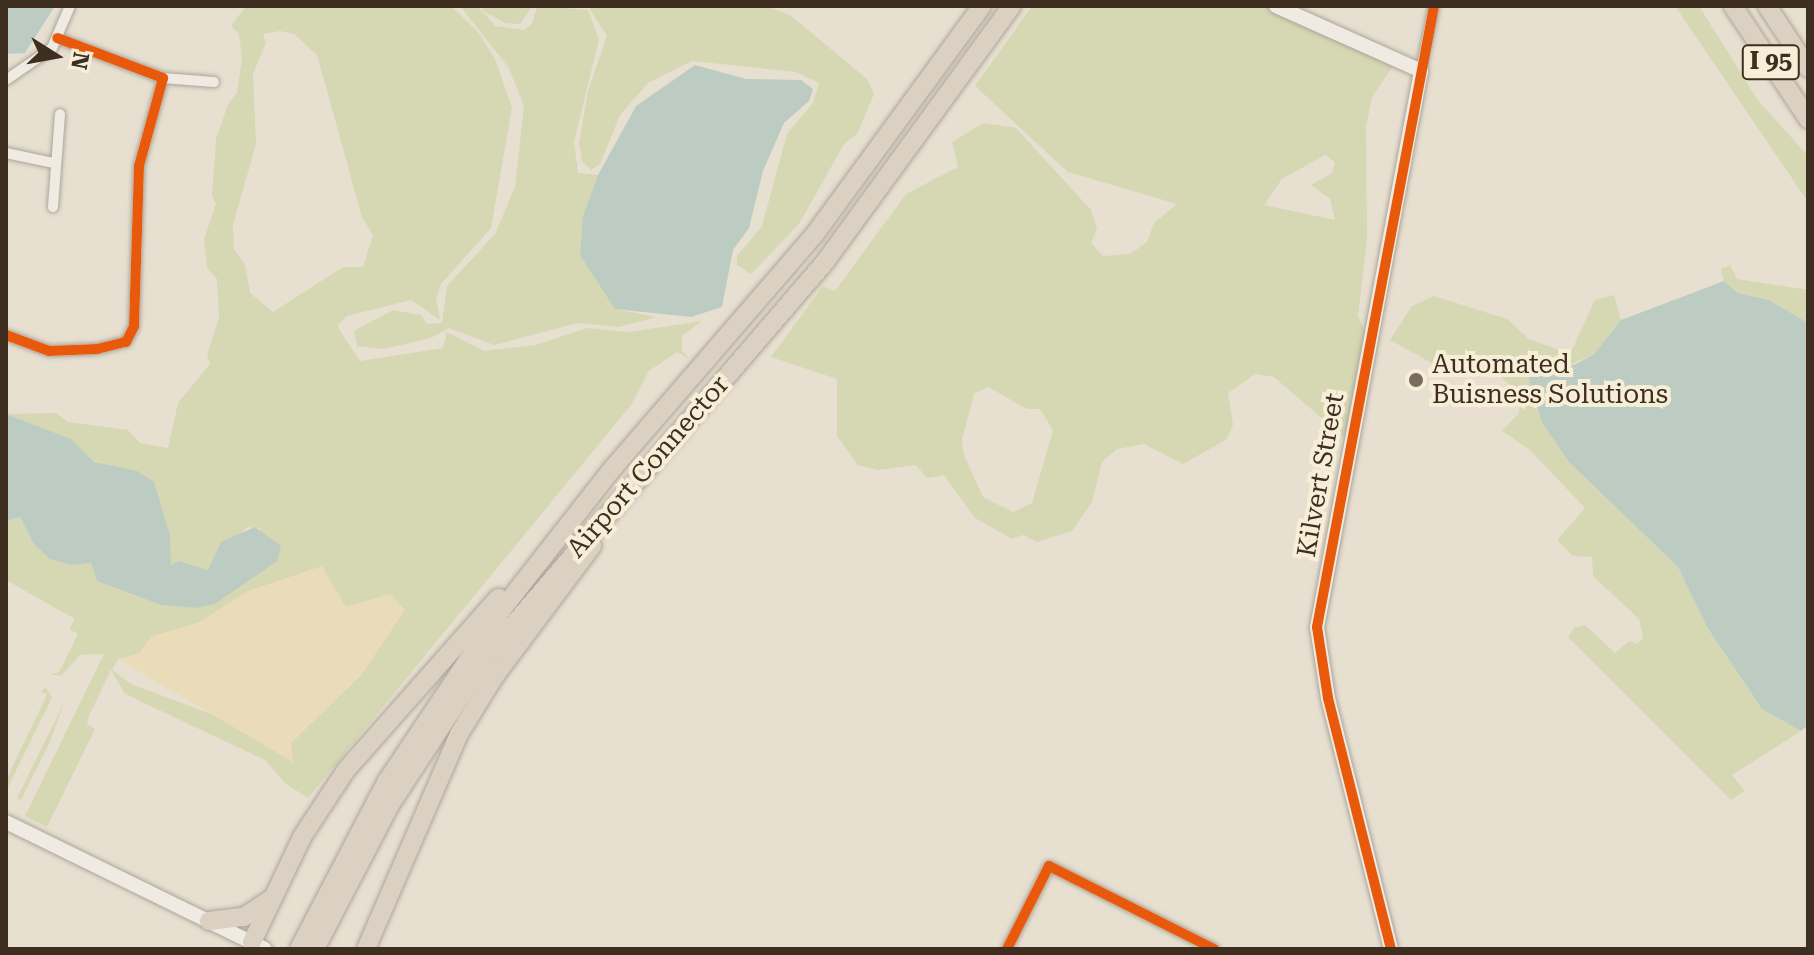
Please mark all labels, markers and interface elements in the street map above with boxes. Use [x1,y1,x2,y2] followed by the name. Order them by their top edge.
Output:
[16,16,96,96] north arrow
[1741,42,1801,82] road number: I 95
[66,50,94,71] text: N
[1432,349,1668,410] place label: Automated Buisness Solutions
[561,370,735,564] street label: Airport Connector
[1407,371,1425,389] marker: Automated Buisness Solutions
[1291,391,1351,559] street label: Kilvert Street

